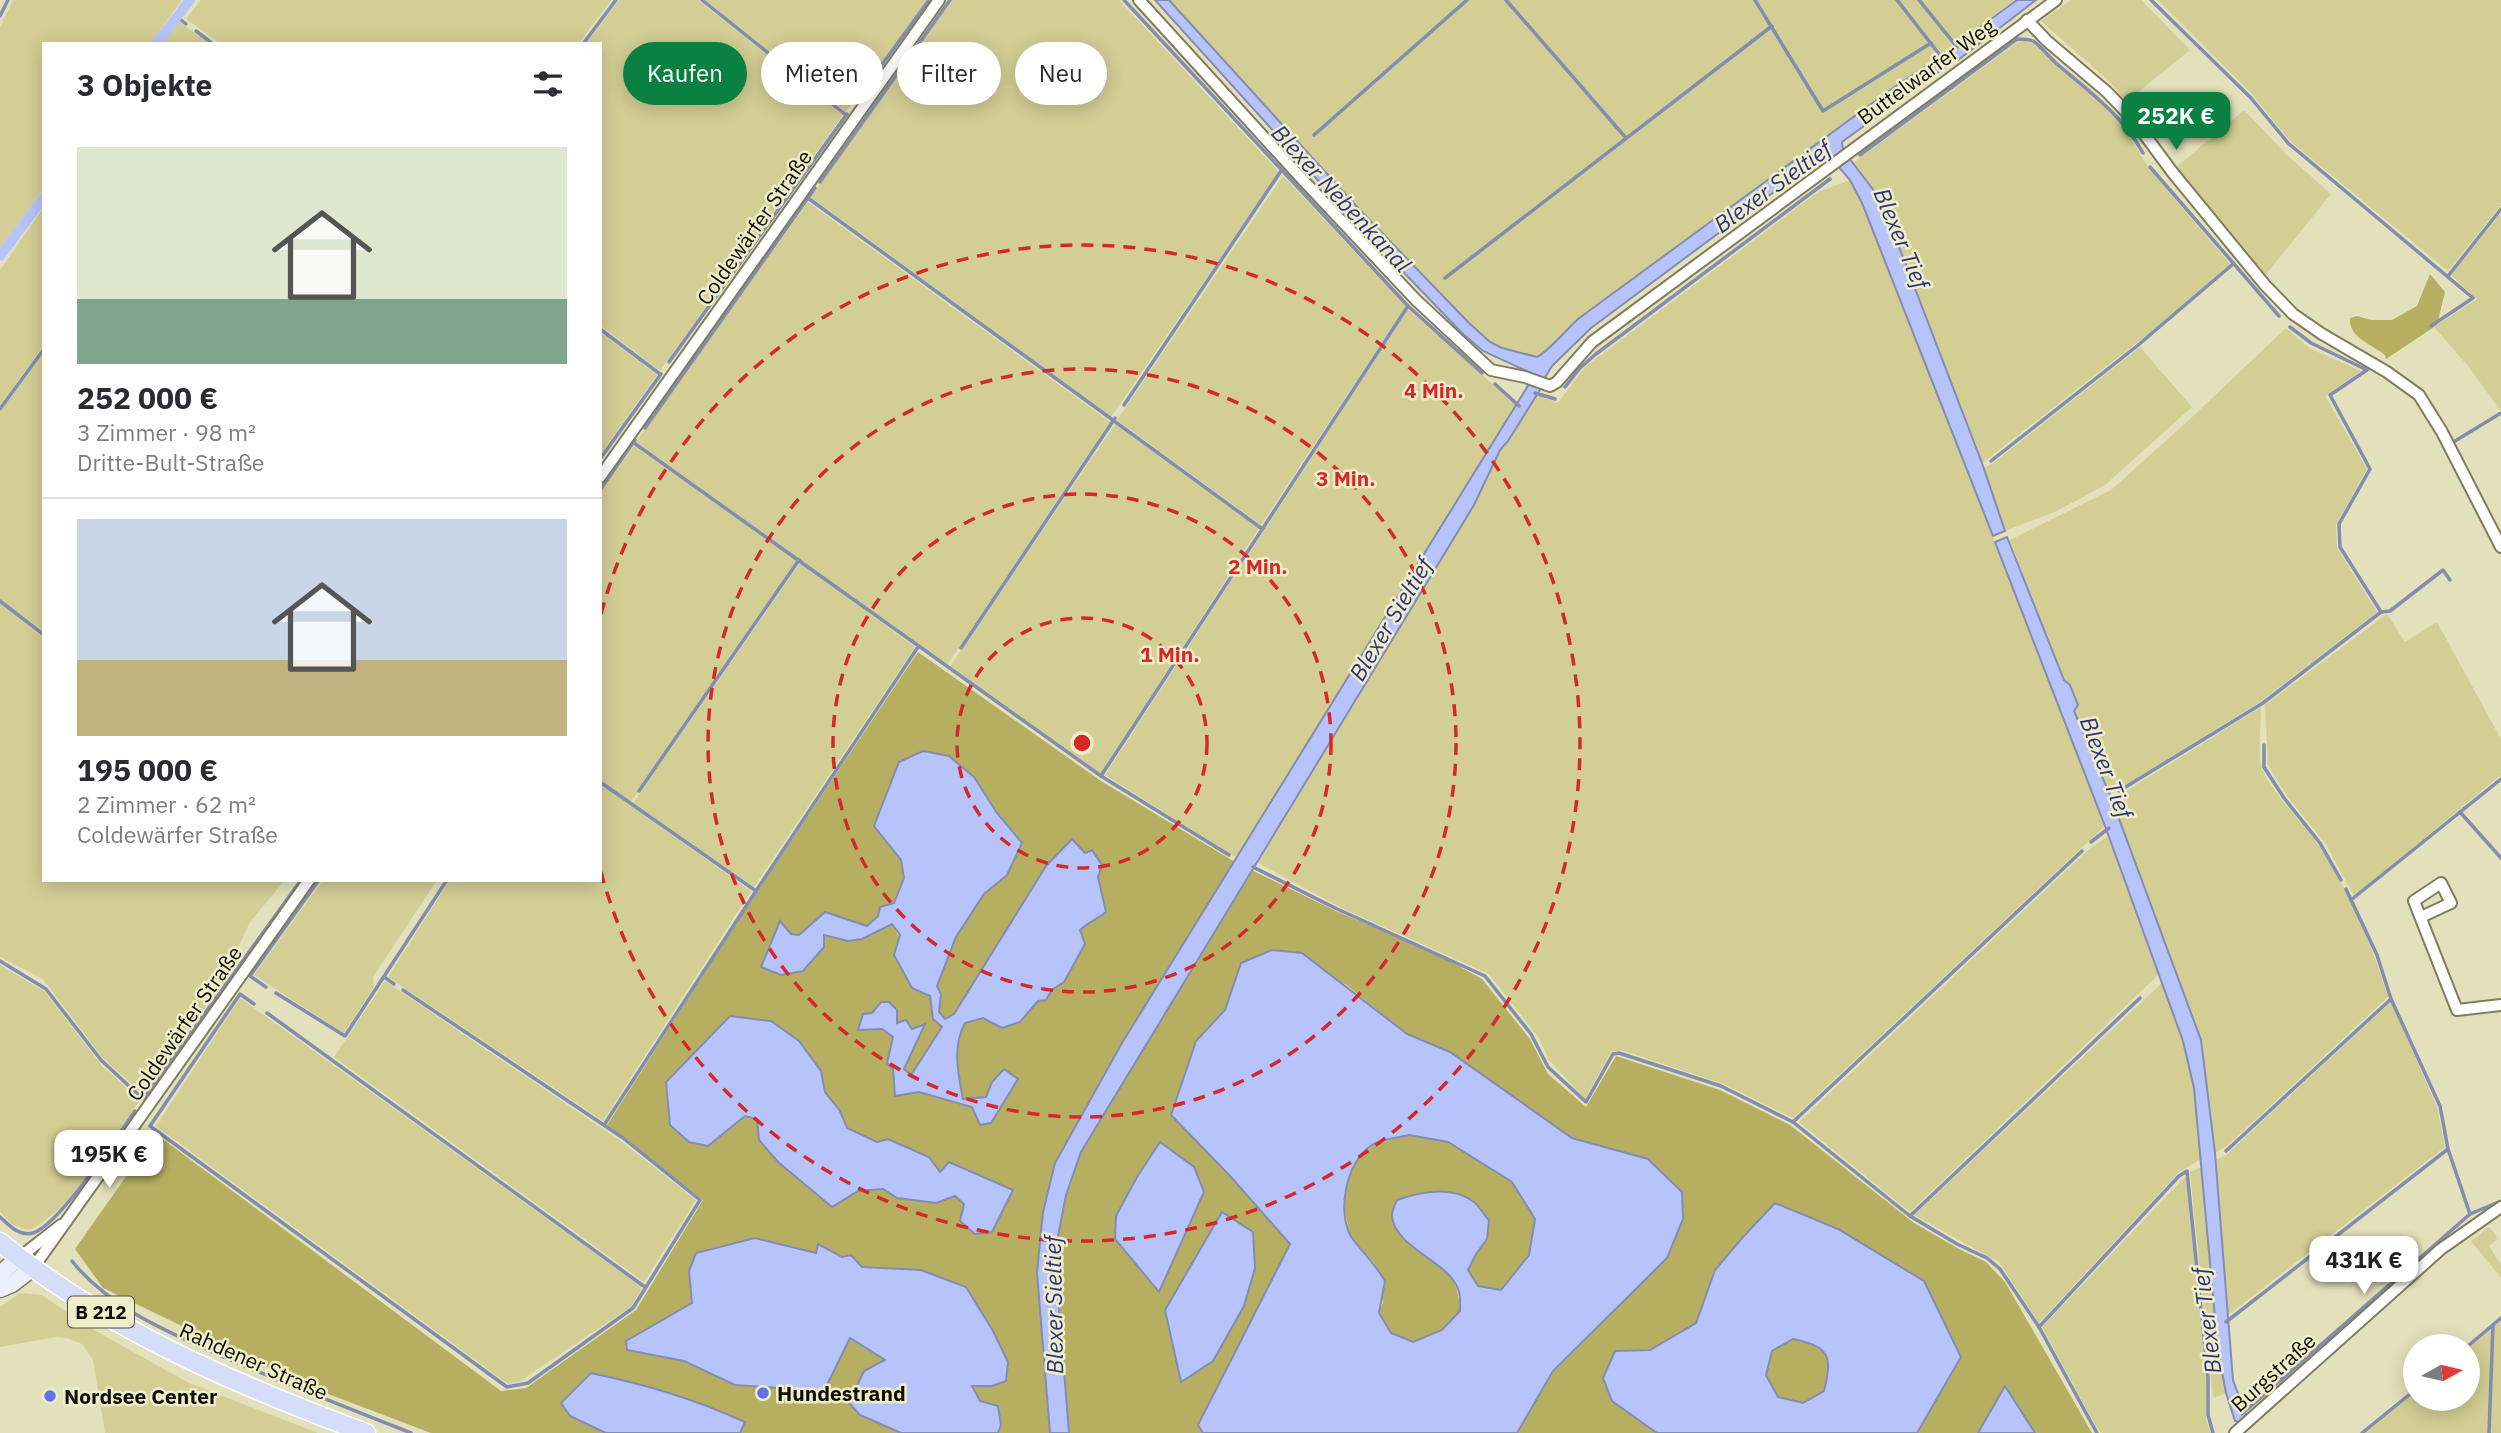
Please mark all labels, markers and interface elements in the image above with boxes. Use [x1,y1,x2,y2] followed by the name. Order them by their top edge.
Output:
[1851,11,2001,131] street label: Buttelwarfer Weg
[623,42,747,105] chip: Kaufen
[761,42,883,105] chip: Mieten
[897,42,1001,105] chip: Filter
[1015,42,1107,105] chip: Neu
[77,65,212,104] text: 3 Objekte
[529,65,567,103] icon: filters
[2119,92,2233,152] pin: 252K €
[2137,100,2215,130] text: 252K €
[1266,118,1419,279] water label: Blexer Nebenkanal
[1707,132,1838,239] water label: Blexer Sieltief
[690,144,818,310] street label: Coldewärfer Straße
[1867,183,1937,295] water label: Blexer Tief
[259,192,385,318] icon: home
[1404,376,1464,404] text: 4 Min.
[77,378,218,417] text: 252 000 €
[77,417,256,447] text: 3 Zimmer · 98 m²
[77,447,264,477] text: Dritte-Bult-Straße
[1316,464,1376,492] text: 3 Min.
[1342,550,1439,686] water label: Blexer Sieltief
[1228,552,1288,580] text: 2 Min.
[259,564,385,690] icon: home
[1140,640,1200,668] text: 1 Min.
[2074,712,2141,824] water label: Blexer Tief
[1070,731,1094,755] centre of rings
[77,750,218,789] text: 195 000 €
[77,789,256,819] text: 2 Zimmer · 62 m²
[77,819,278,849] text: Coldewärfer Straße
[120,940,248,1106] street label: Coldewärfer Straße
[52,1130,166,1190] pin: 195K €
[70,1138,148,1168] text: 195K €
[1037,1234,1069,1374] water label: Blexer Sieltief
[2307,1236,2421,1296] pin: 431K €
[2325,1244,2403,1274] text: 431K €
[2184,1264,2227,1376] water label: Blexer Tief
[68,1296,134,1328] road number: B 212
[175,1316,333,1406] street label: Rahdener Straße
[2225,1326,2321,1418] street label: Burgstraße
[2403,1334,2480,1410] north arrow
[2403,1334,2480,1411] map controls
[777,1379,906,1407] place label: Hundestrand
[64,1382,218,1410] place label: Nordsee Center
[755,1385,771,1401] marker: Hundestrand
[42,1388,58,1404] marker: Nordsee Center

